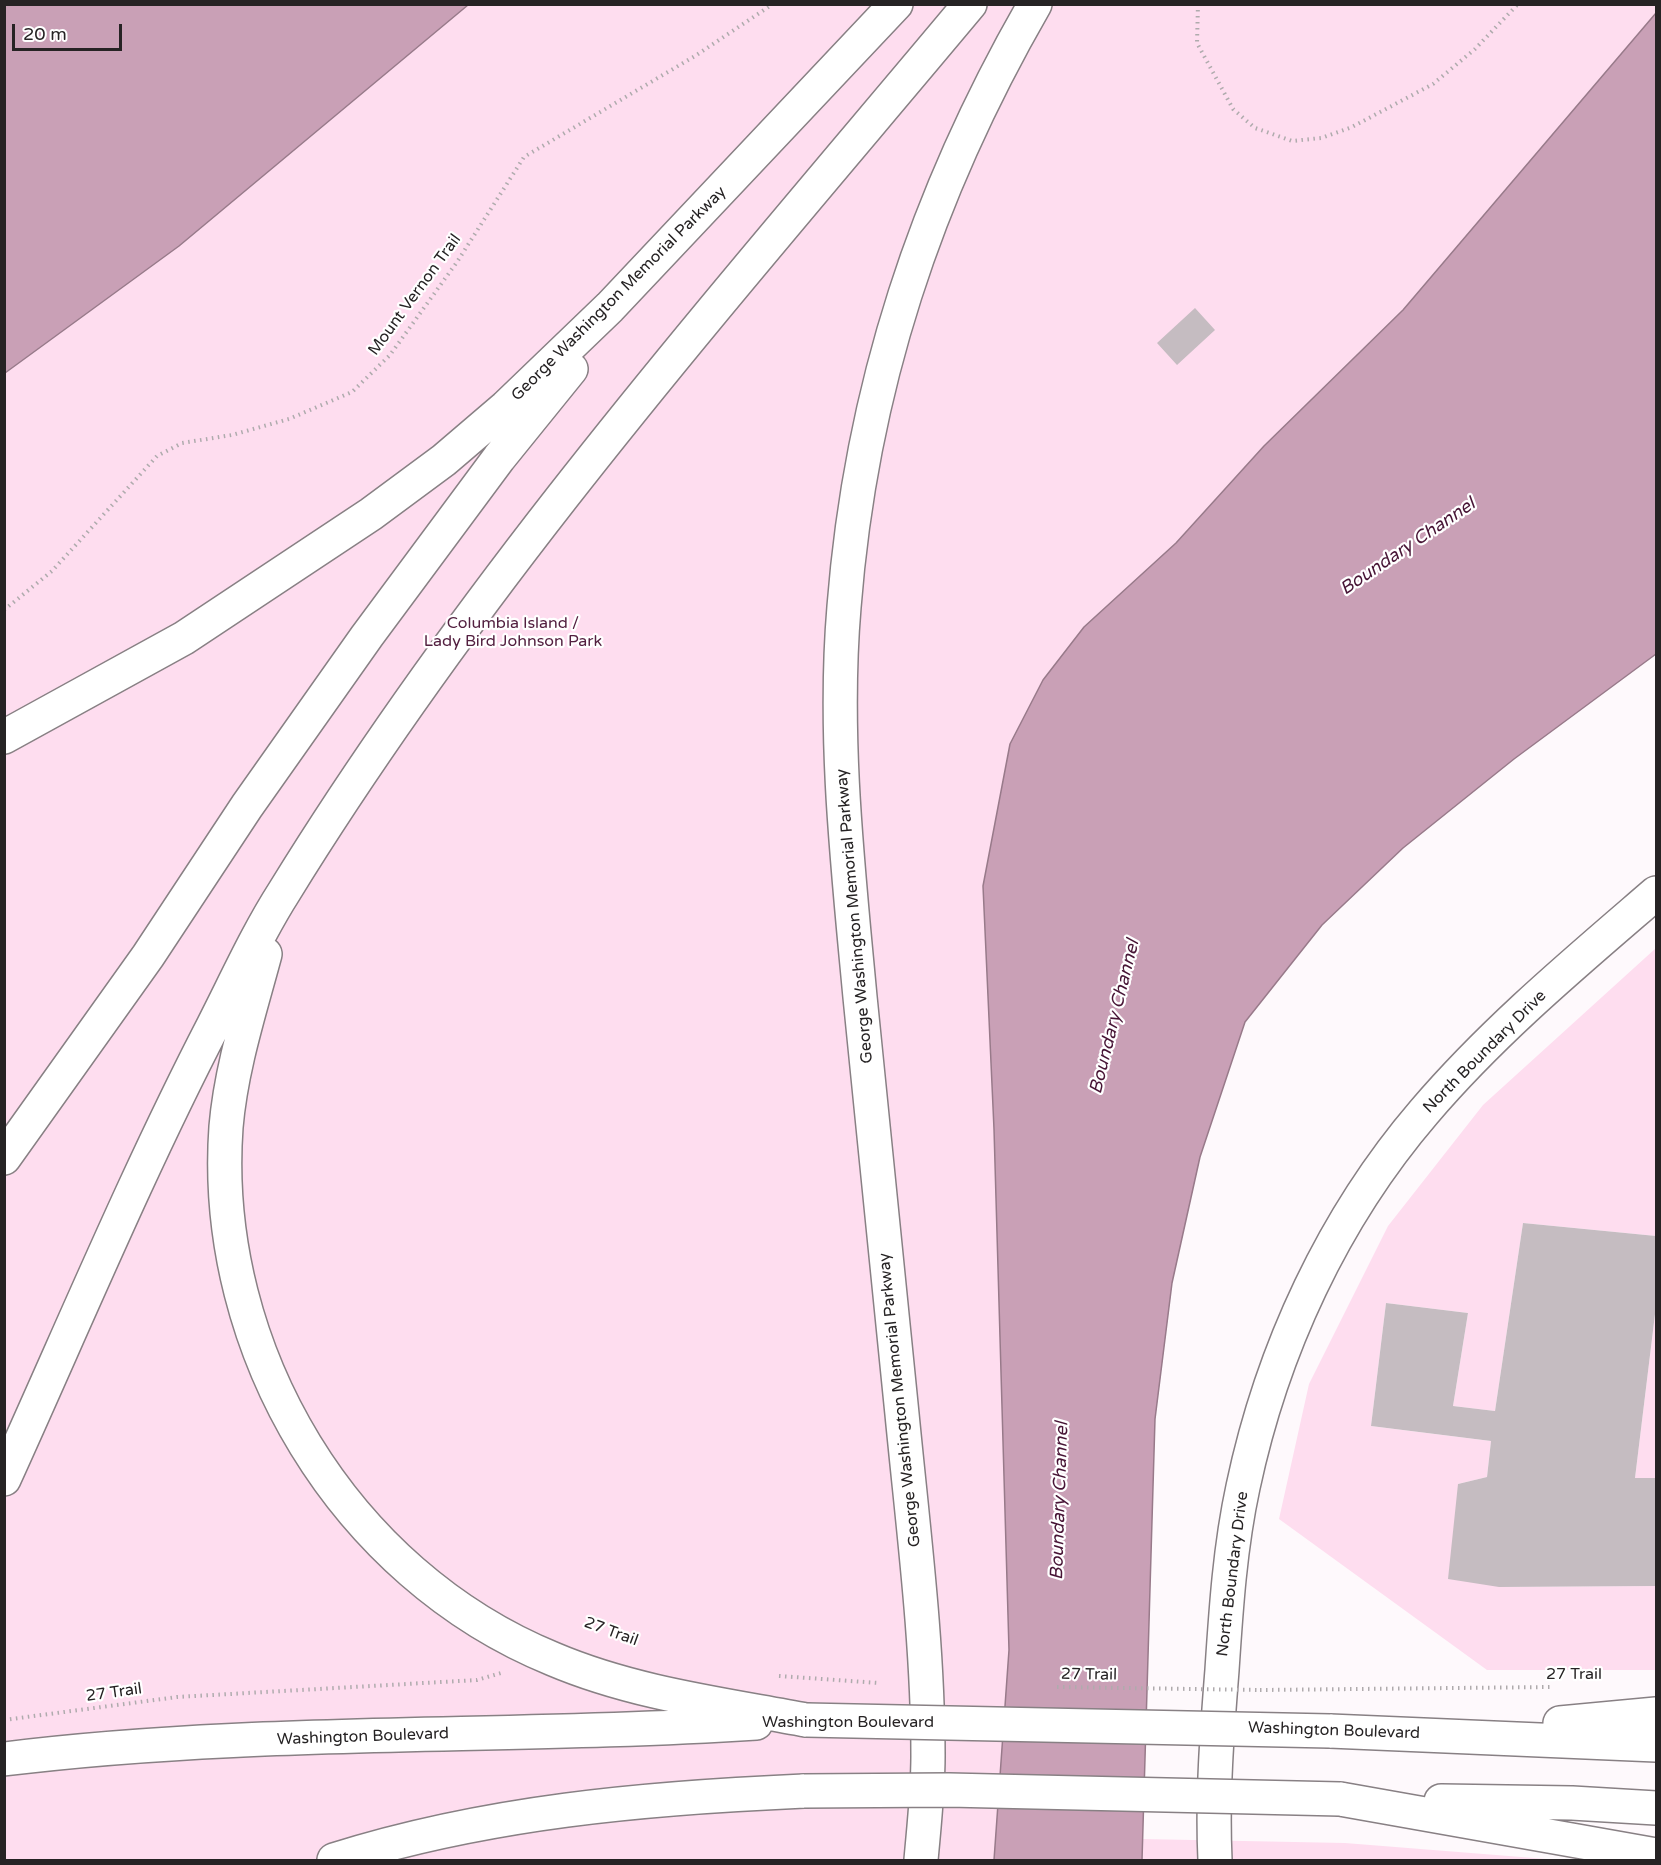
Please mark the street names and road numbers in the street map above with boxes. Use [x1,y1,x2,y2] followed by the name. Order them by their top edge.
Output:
[508,183,730,405] street label: George Washington Memorial Parkway
[365,231,465,359] street label: Mount Vernon Trail
[833,768,877,1064] street label: George Washington Memorial Parkway
[1419,986,1551,1118] street label: North Boundary Drive
[875,1252,925,1548] street label: George Washington Memorial Parkway
[1213,1490,1253,1658] street label: North Boundary Drive
[581,1613,641,1651] street label: 27 Trail
[1061,1665,1117,1685] street label: 27 Trail
[1546,1665,1602,1685] street label: 27 Trail
[85,1680,143,1706] street label: 27 Trail
[762,1713,934,1733] street label: Washington Boulevard
[1248,1718,1420,1744] street label: Washington Boulevard
[277,1724,449,1750] street label: Washington Boulevard

